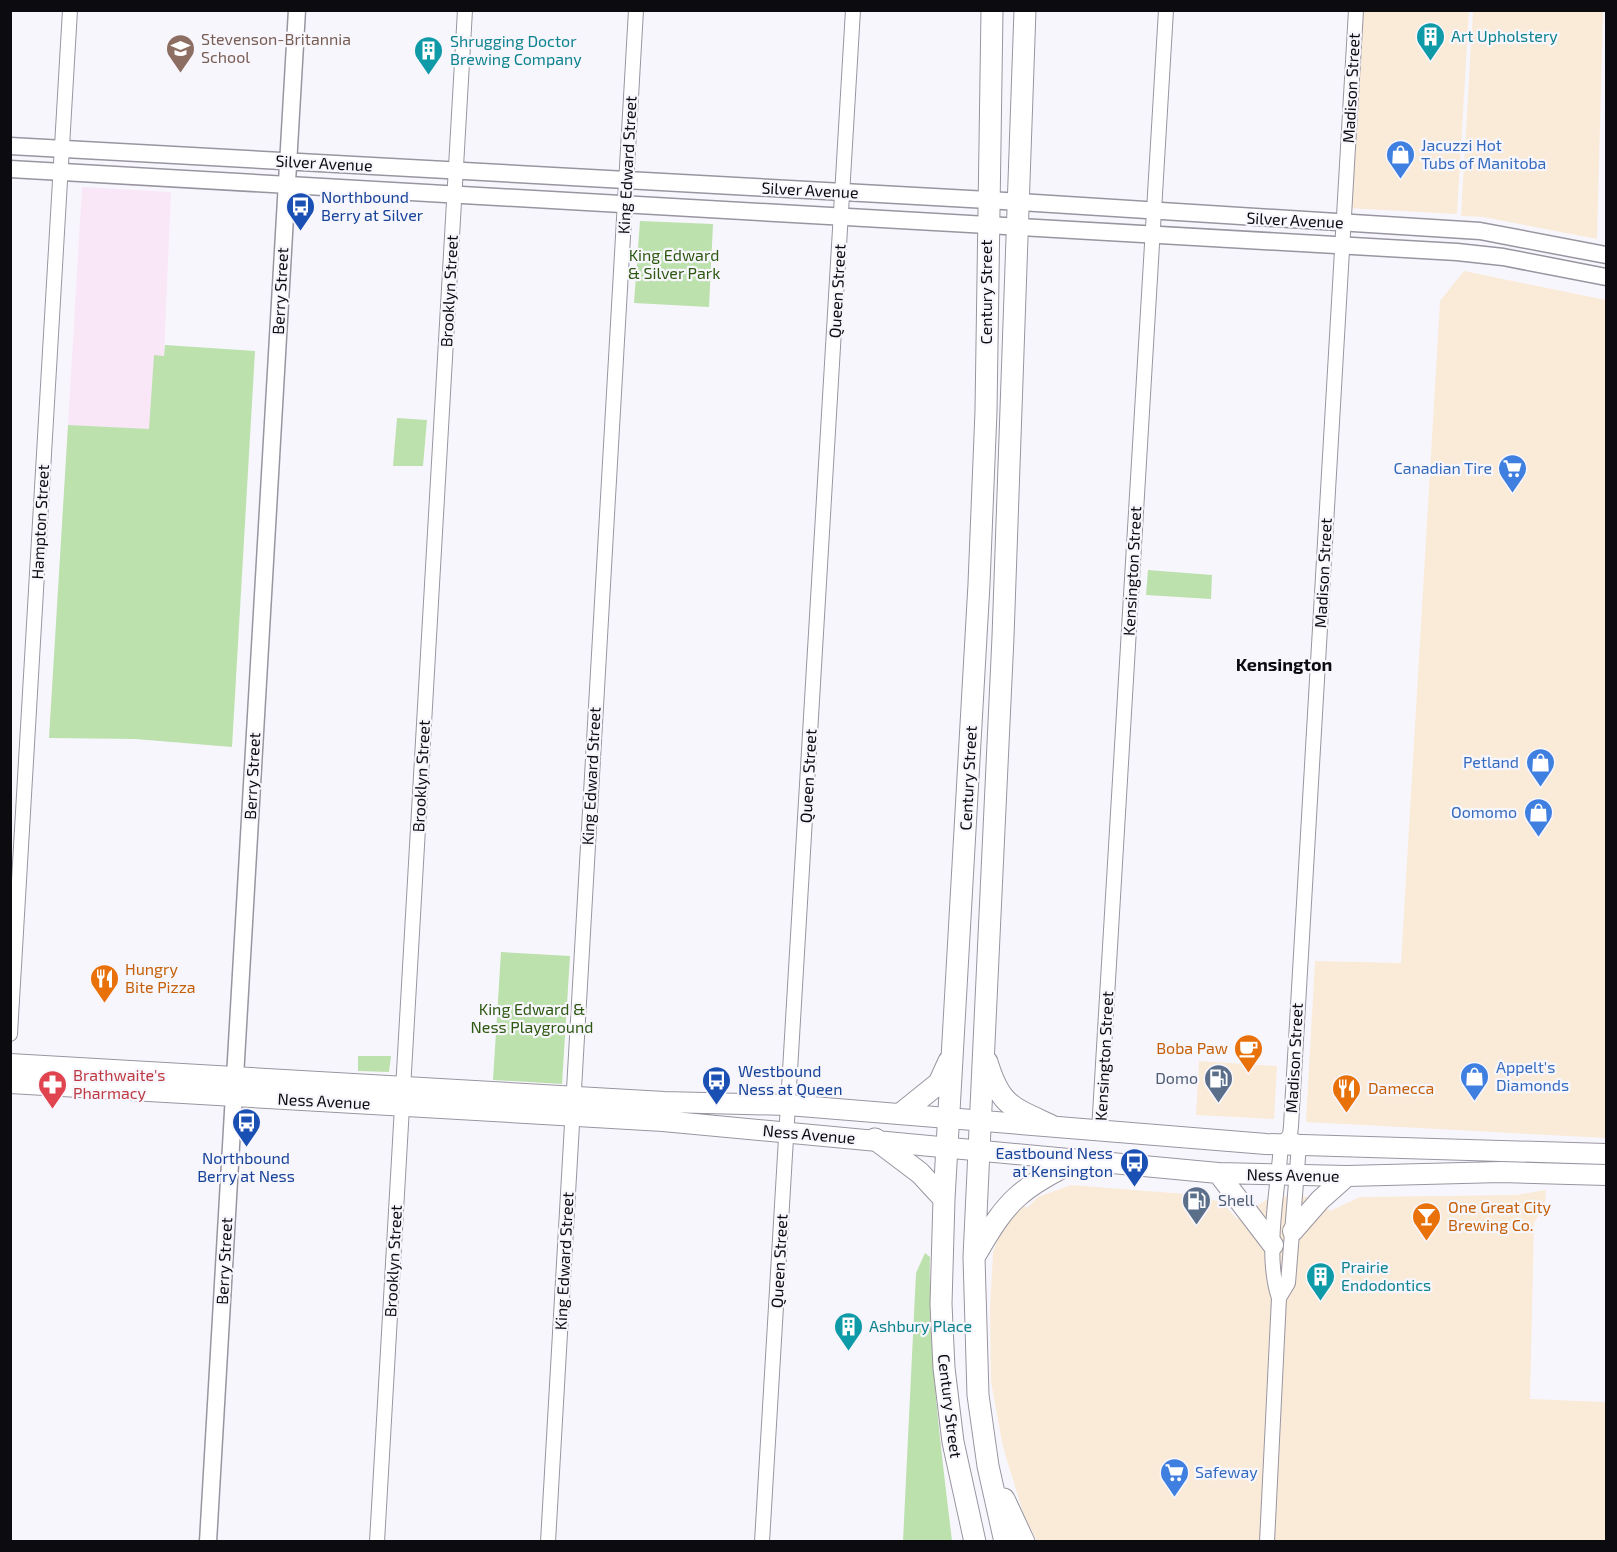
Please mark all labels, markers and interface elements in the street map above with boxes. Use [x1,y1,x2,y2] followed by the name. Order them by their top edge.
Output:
[1414,20,1446,62] building icon: Art Upholstery
[1451,26,1558,45] place label: Art Upholstery
[201,29,351,66] place label: Stevenson-Britannia School
[450,31,582,68] place label: Shrugging Doctor Brewing Company
[164,32,196,74] school or university icon: Stevenson-Britannia School
[1338,32,1363,144] street label: Madison Street
[413,34,445,76] building icon: Shrugging Doctor Brewing Company
[613,95,640,235] street label: King Edward Street
[1421,135,1546,172] place label: Jacuzzi Hot Tubs of Manitoba
[1384,138,1416,180] shop icon: Jacuzzi Hot Tubs of Manitoba
[275,150,373,175] street label: Silver Avenue
[761,177,859,202] street label: Silver Avenue
[321,187,424,224] place label: Northbound Berry at Silver
[284,190,316,232] bus stop icon: Northbound Berry at Silver
[1246,207,1344,232] street label: Silver Avenue
[436,234,461,348] street label: Brooklyn Street
[976,240,995,344] street label: Century Street
[825,243,849,339] street label: Queen Street
[628,245,720,282] park label: King Edward & Silver Park
[268,247,291,335] street label: Berry Street
[1497,452,1529,494] supermarket icon: Canadian Tire
[1394,458,1492,477] place label: Canadian Tire
[27,464,52,580] street label: Hampton Street
[1119,506,1144,636] street label: Kensington Street
[1310,517,1335,629] street label: Madison Street
[1236,653,1332,675] district label: Kensington
[577,706,604,846] street label: King Edward Street
[408,719,433,833] street label: Brooklyn Street
[955,725,980,831] street label: Century Street
[796,728,820,824] street label: Queen Street
[240,732,263,820] street label: Berry Street
[1524,746,1556,788] shop icon: Petland
[1463,752,1519,771] place label: Petland
[1522,796,1554,838] shop icon: Oomomo
[1451,802,1517,821] place label: Oomomo
[125,959,196,996] place label: Hungry Bite Pizza
[88,962,120,1004] restaurant icon: Hungry Bite Pizza
[1091,991,1116,1121] street label: Kensington Street
[471,999,593,1036] park label: King Edward & Ness Playground
[1281,1002,1306,1114] street label: Madison Street
[1233,1032,1265,1074] cafe icon: Boba Paw
[1156,1038,1228,1057] place label: Boba Paw
[1496,1057,1569,1094] place label: Appelt's Diamonds
[1459,1060,1491,1102] shop icon: Appelt's Diamonds
[738,1061,842,1099] place label: Westbound Ness at Queen
[1203,1062,1235,1104] fuel station icon: Domo
[701,1064,733,1106] bus stop icon: Westbound Ness at Queen
[73,1065,165,1102] place label: Brathwaite's Pharmacy
[36,1068,68,1110] pharmacy icon: Brathwaite's Pharmacy
[1155,1068,1198,1087] place label: Domo
[1331,1072,1363,1114] restaurant icon: Damecca
[1368,1078,1434,1097] place label: Damecca
[277,1089,371,1112] street label: Ness Avenue
[230,1106,262,1148] bus stop icon: Northbound Berry at Ness
[762,1120,856,1147] street label: Ness Avenue
[996,1143,1113,1180] place label: Eastbound Ness at Kensington
[1118,1146,1150,1188] bus stop icon: Eastbound Ness at Kensington
[197,1148,295,1185] place label: Northbound Berry at Ness
[1246,1164,1340,1185] street label: Ness Avenue
[1181,1184,1213,1226] fuel station icon: Shell
[1218,1190,1255,1209] place label: Shell
[550,1191,577,1331] street label: King Edward Street
[1448,1197,1552,1234] place label: One Great City Brewing Co.
[1411,1200,1443,1242] bar icon: One Great City Brewing Co.
[380,1204,405,1318] street label: Brooklyn Street
[767,1213,791,1309] street label: Queen Street
[212,1217,235,1305] street label: Berry Street
[1341,1257,1431,1294] place label: Prairie Endodontics
[1304,1260,1336,1302] building icon: Prairie Endodontics
[832,1310,864,1352] building icon: Ashbury Place
[869,1316,972,1335] place label: Ashbury Place
[935,1353,966,1459] street label: Century Street
[1158,1456,1190,1498] supermarket icon: Safeway
[1195,1462,1258,1481] place label: Safeway

